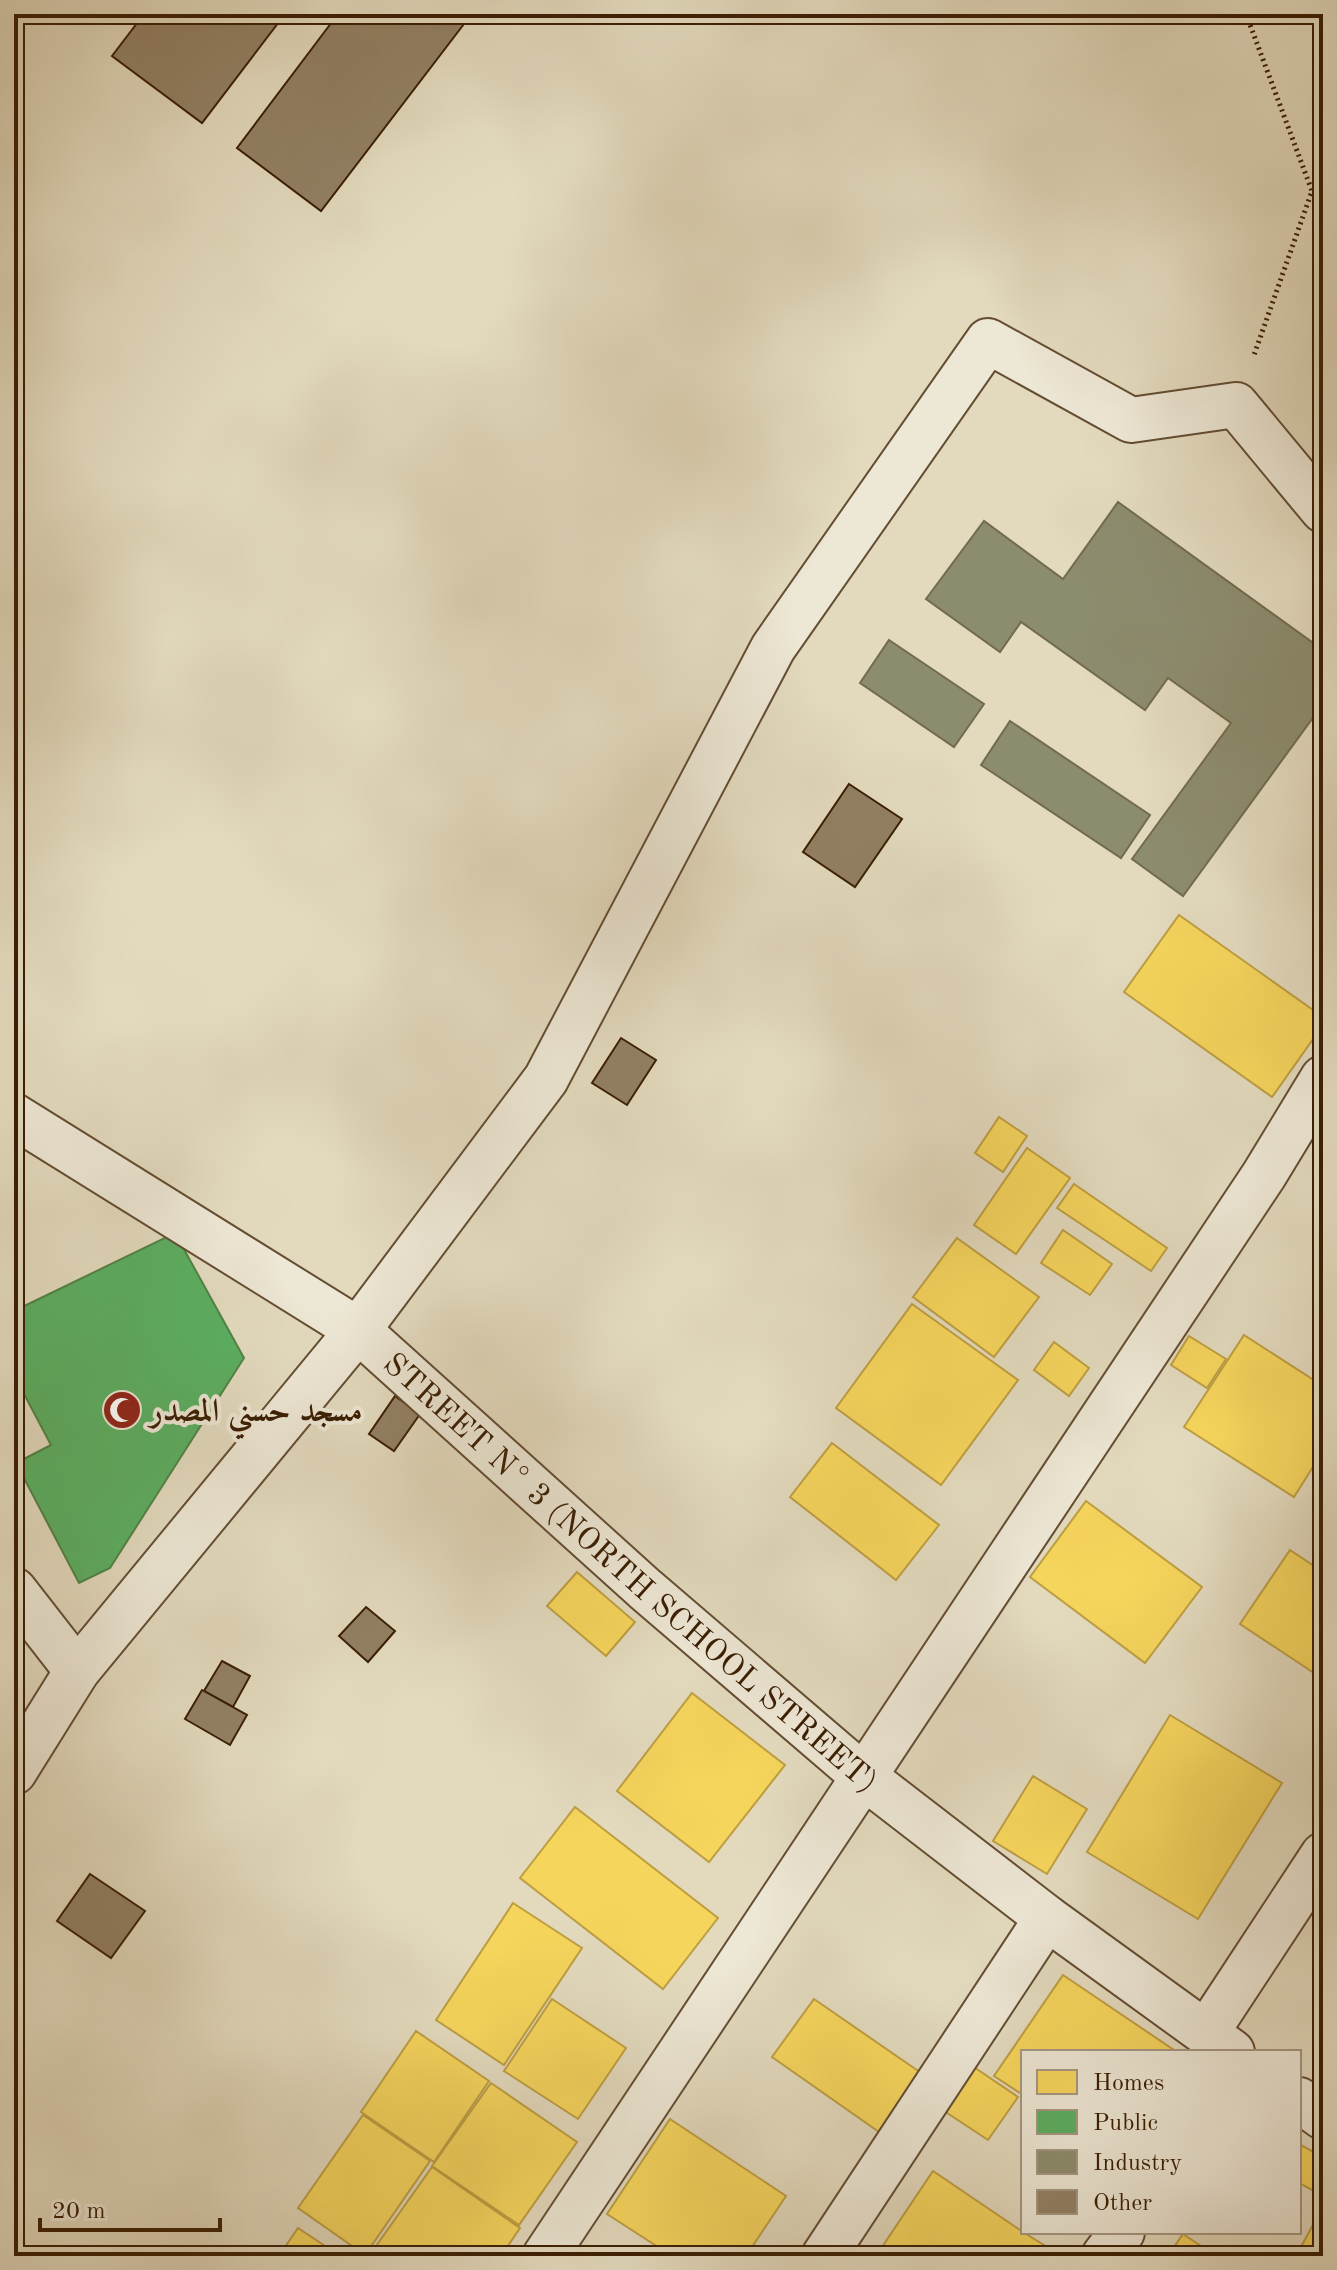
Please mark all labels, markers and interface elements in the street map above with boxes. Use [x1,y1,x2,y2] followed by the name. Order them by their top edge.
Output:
[376,1348,882,1800] street label: STREET N° 3 (NORTH SCHOOL STREET)
[101,1389,143,1431] mosque icon: مسجد حسني المصدر
[147,1397,362,1440] place label: مسجد حسني المصدر
[1021,2050,1301,2234] legend
[1093,2072,1164,2096] text: Homes
[1093,2112,1158,2136] text: Public
[1093,2152,1182,2176] text: Industry
[40,2182,220,2232] scale bar
[1093,2192,1152,2216] text: Other
[52,2200,106,2224] text: 20 m

